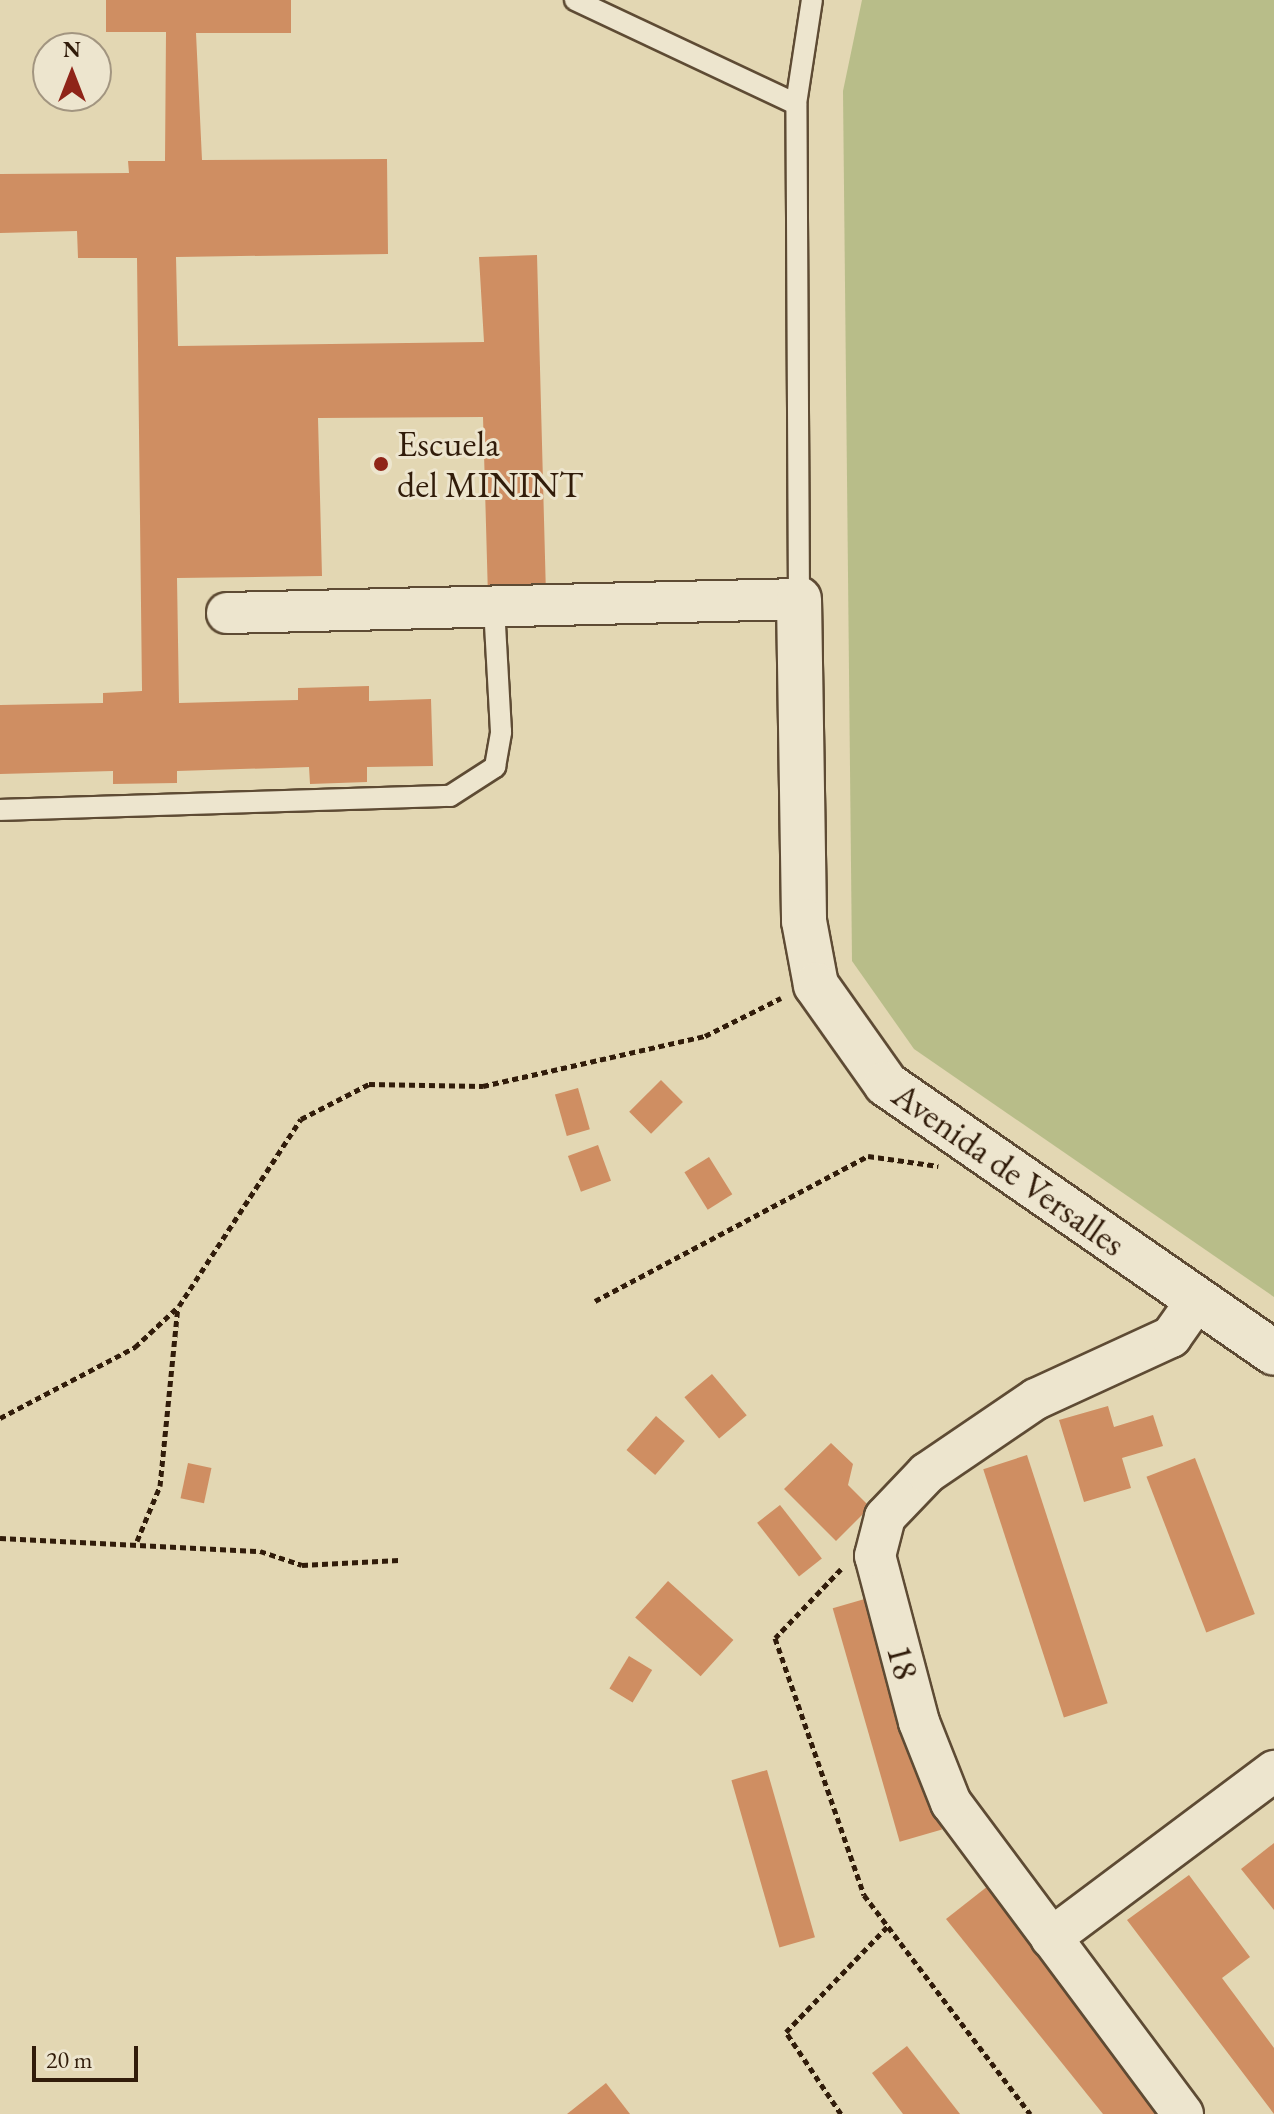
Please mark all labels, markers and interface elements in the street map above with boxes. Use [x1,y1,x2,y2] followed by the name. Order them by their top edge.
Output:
[32,32,112,112] north arrow
[63,35,81,64] text: N
[397,421,583,506] place label: Escuela del MININT
[372,455,390,473] marker: Escuela del MININT
[884,1073,1134,1265] street label: Avenida de Versalles
[878,1640,928,1684] street label: 18
[36,2030,142,2080] scale bar
[46,2044,93,2075] text: 20 m

